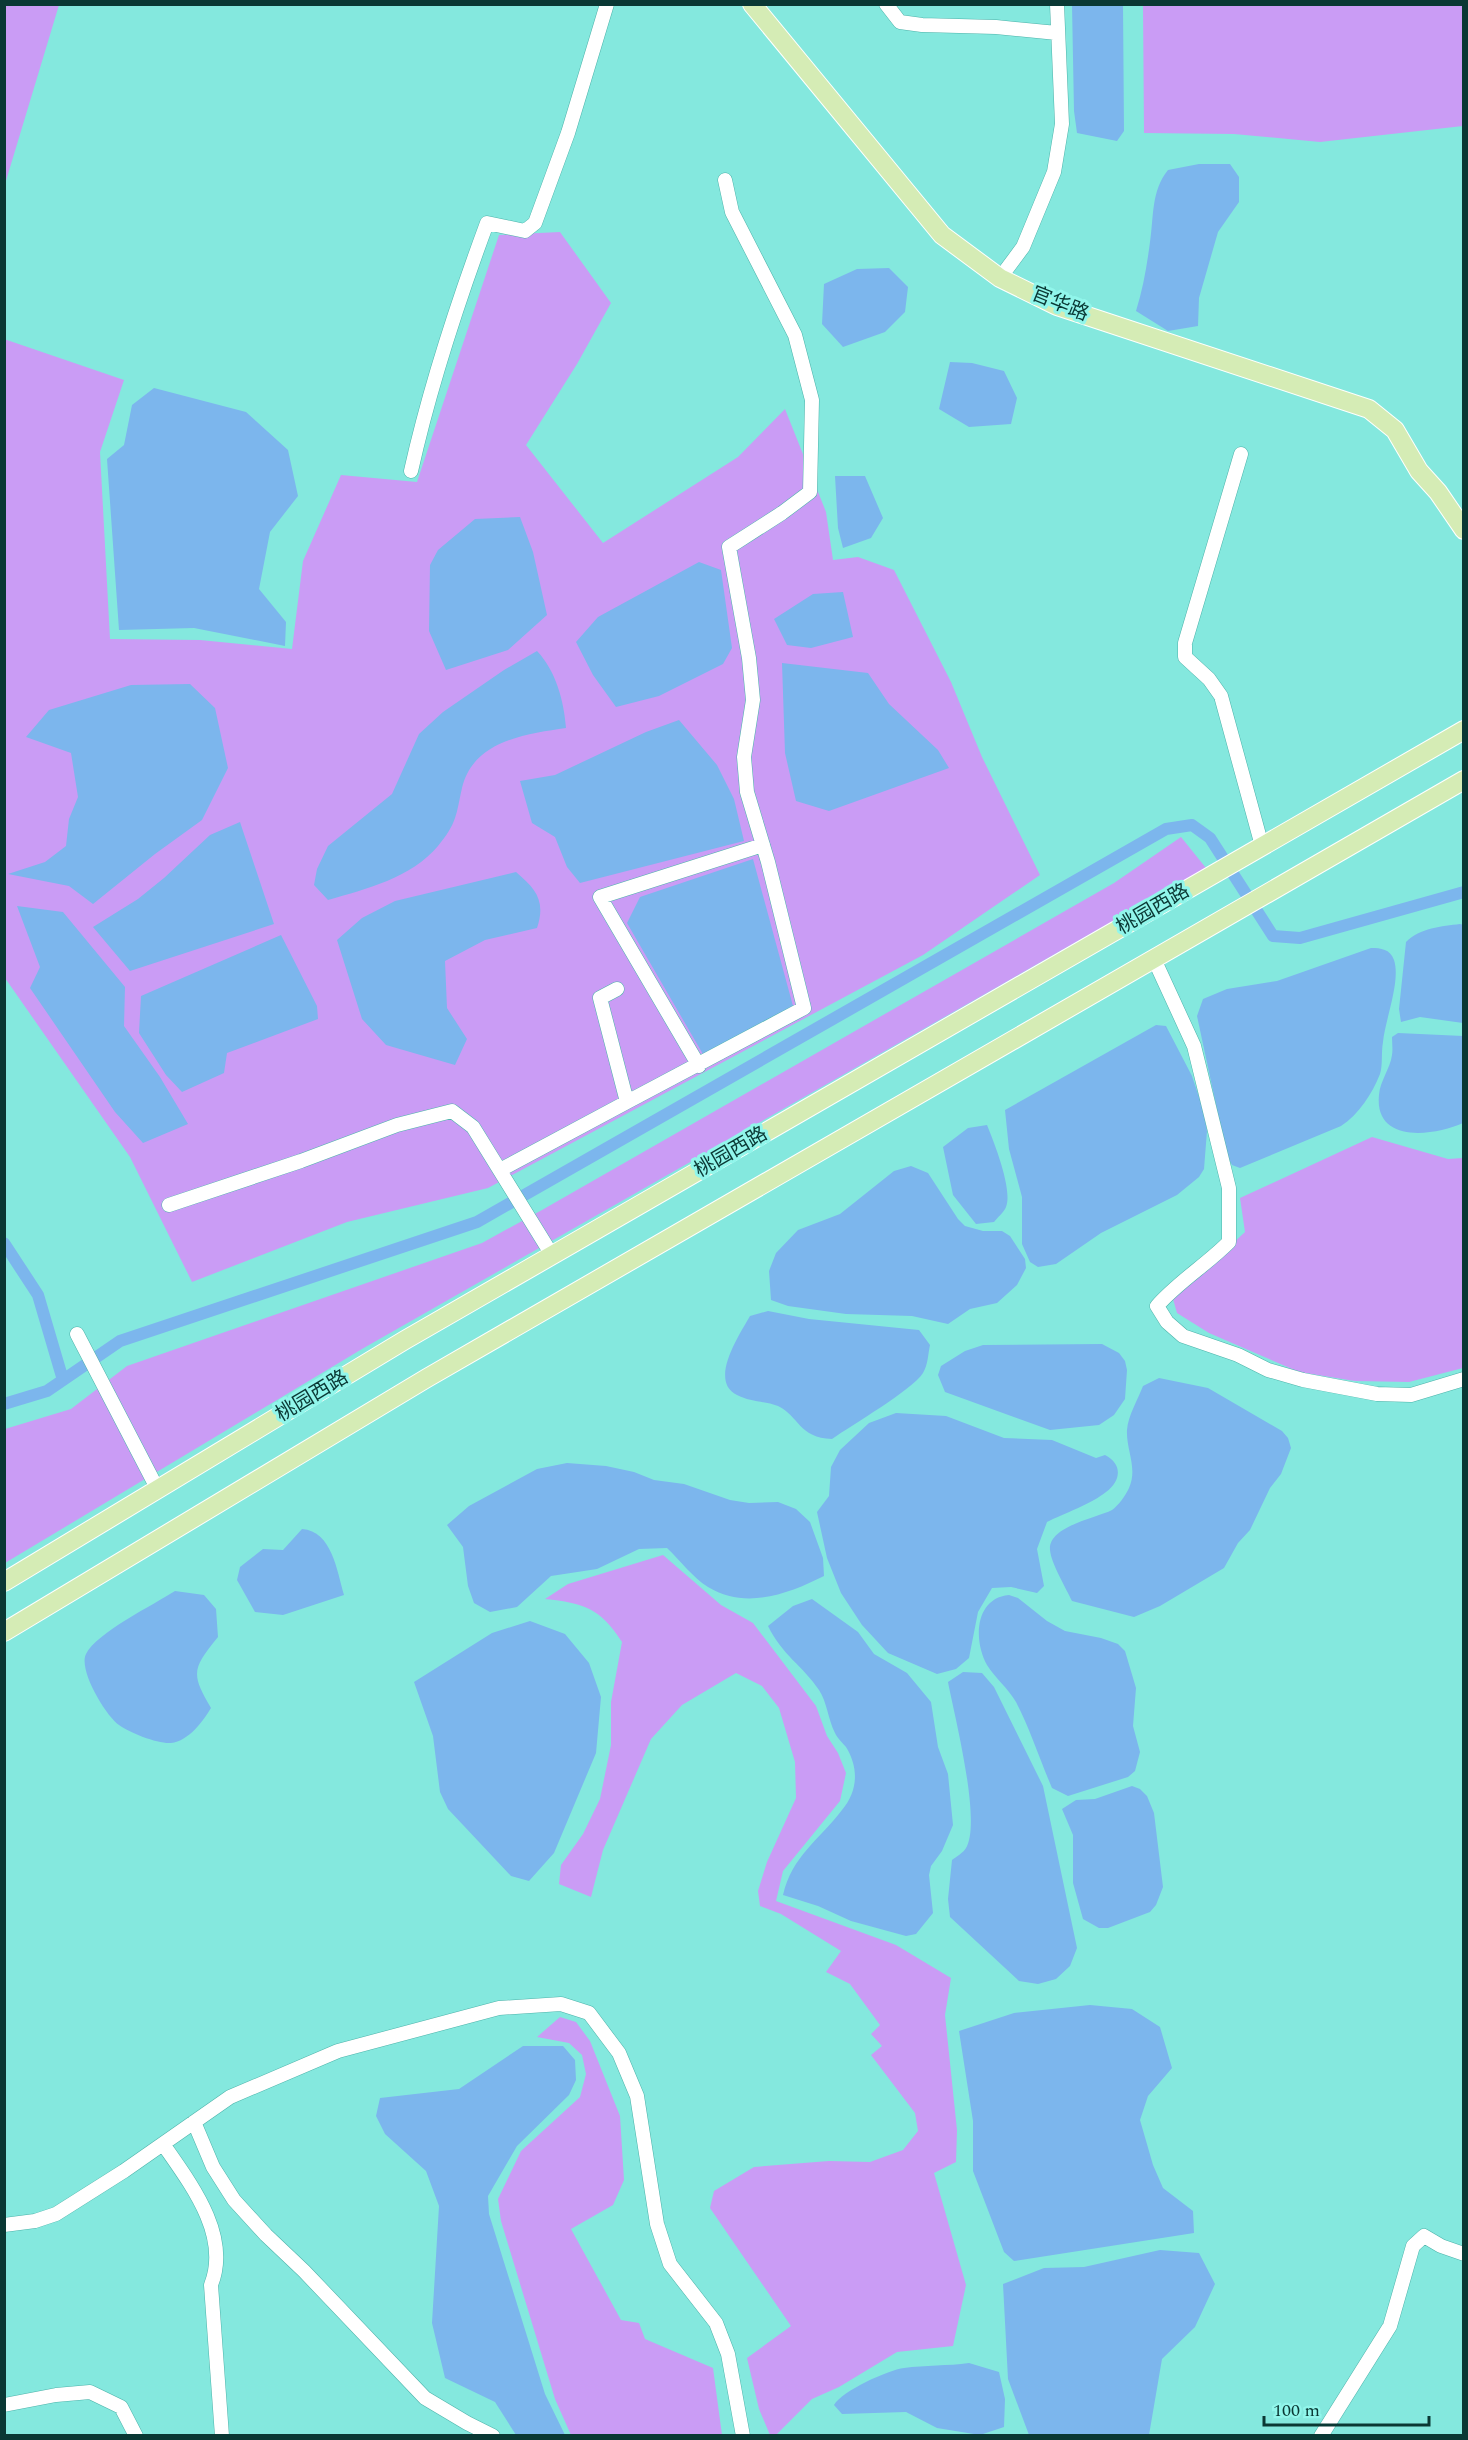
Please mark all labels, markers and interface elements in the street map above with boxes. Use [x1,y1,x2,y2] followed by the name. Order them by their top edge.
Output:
[1027,279,1093,329] street label: 官华路
[1111,876,1195,942] street label: 桃园西路
[689,1119,773,1185] street label: 桃园西路
[270,1363,354,1429] street label: 桃园西路
[1264,2389,1429,2427] scale bar
[1273,2397,1320,2424] text: 100 m

